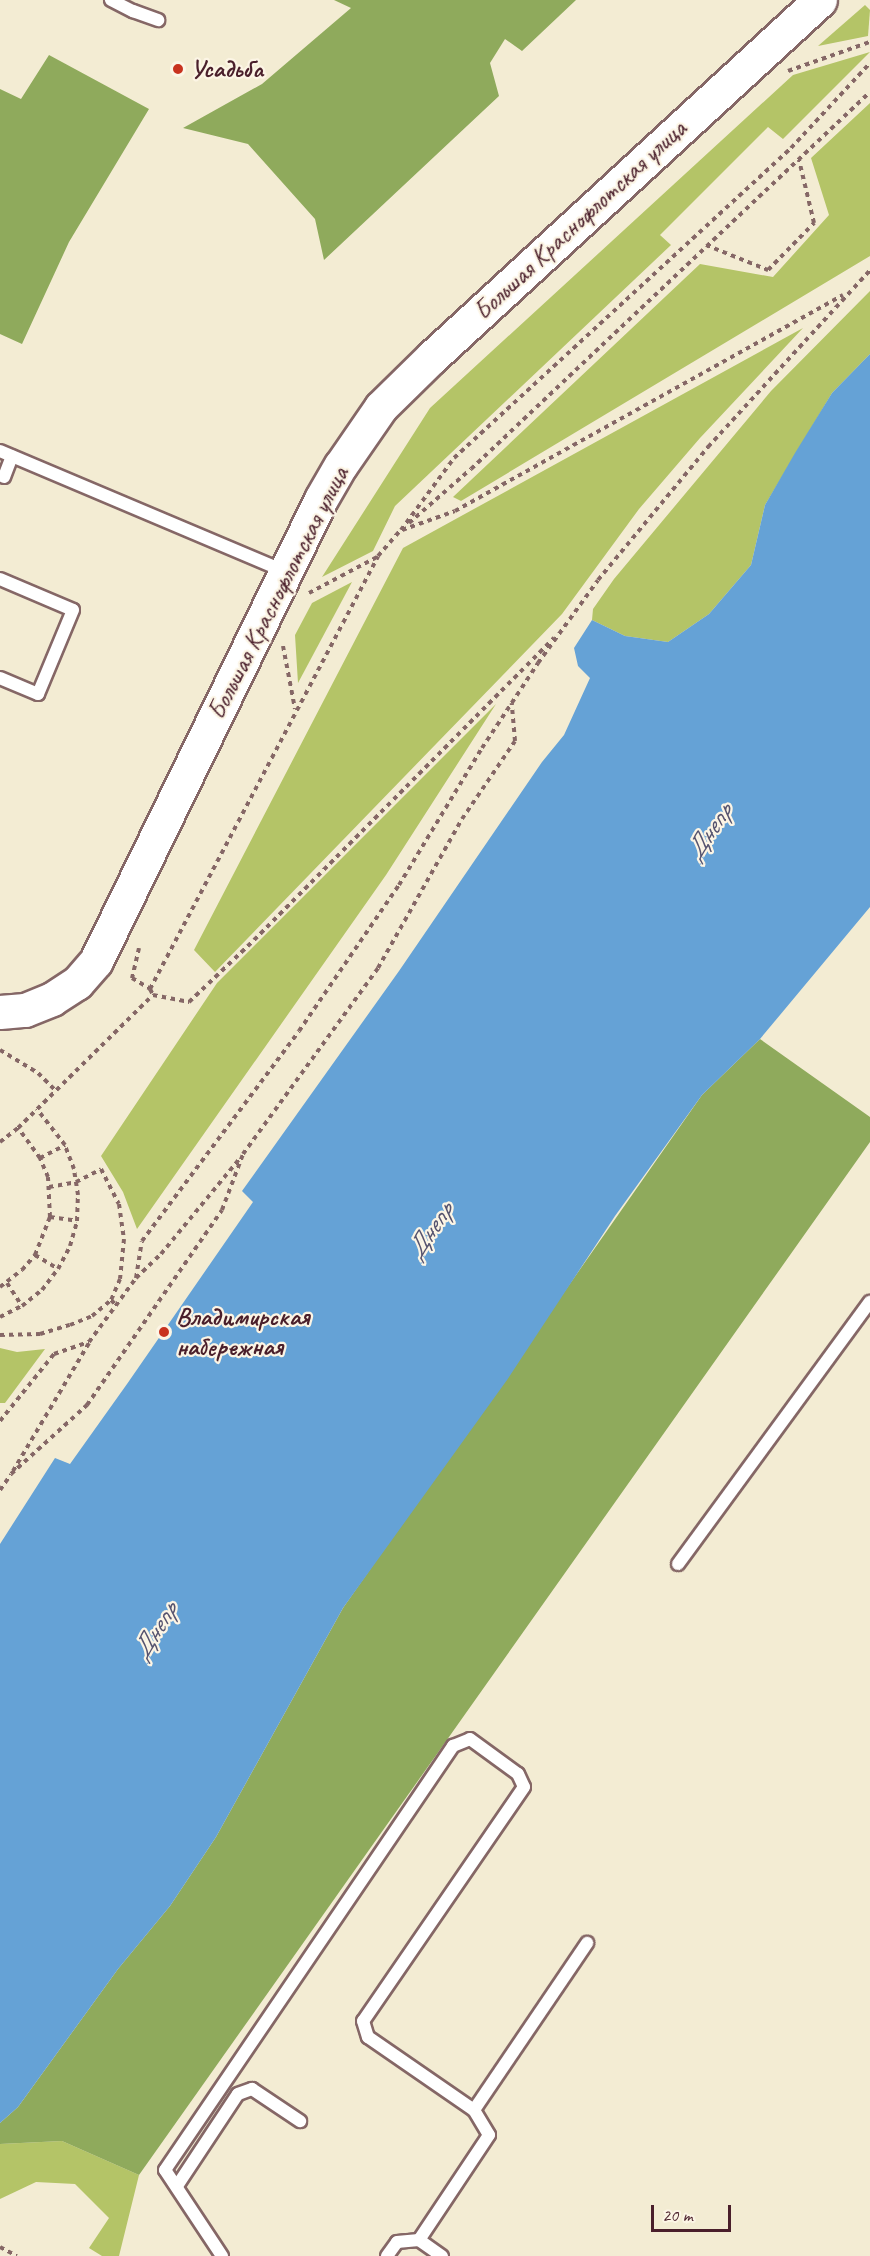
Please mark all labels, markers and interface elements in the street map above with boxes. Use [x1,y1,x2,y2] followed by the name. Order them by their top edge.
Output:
[190,53,263,85] place label: Усадьба
[171,62,185,76] marker: Усадьба
[467,113,693,327] street label: Большая Краснофлотская улица
[200,461,356,725] street label: Большая Краснофлотская улица
[678,798,740,866] water label: Днепр
[399,1197,461,1265] water label: Днепр
[176,1301,309,1362] place label: Владимирская набережная
[157,1325,171,1339] marker: Владимирская набережная
[125,1597,185,1665] water label: Днепр
[654,2193,734,2231] scale bar
[662,2204,693,2226] text: 20 m

